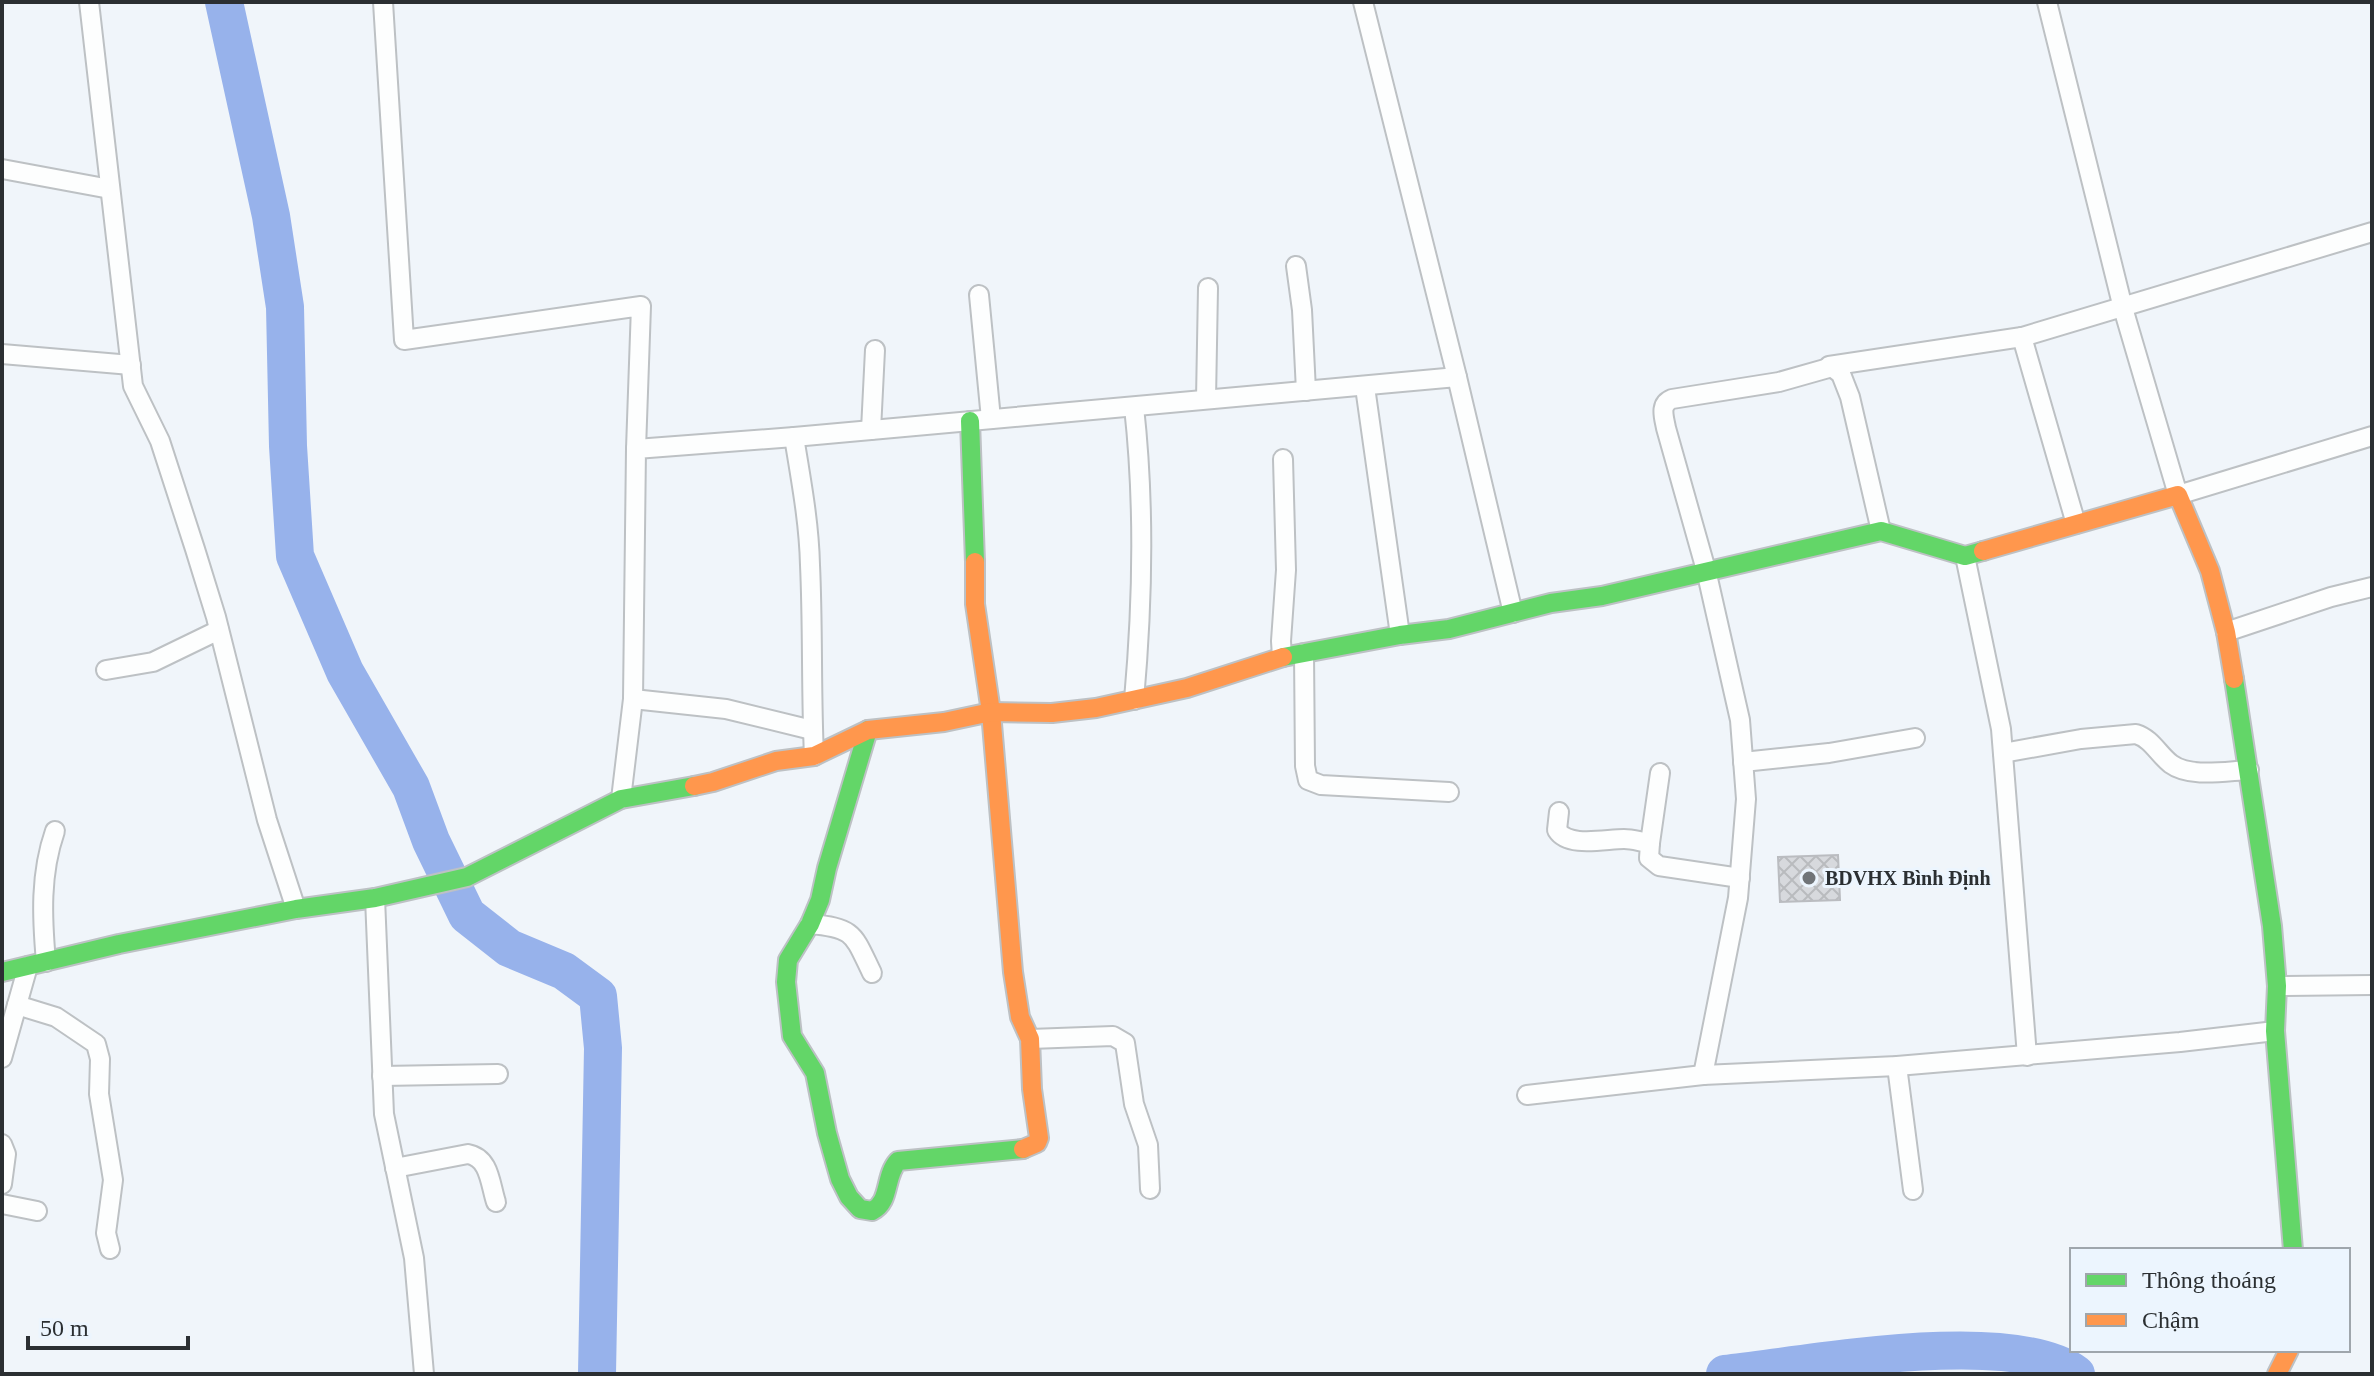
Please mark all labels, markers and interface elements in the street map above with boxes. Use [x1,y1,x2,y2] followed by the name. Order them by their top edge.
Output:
[1825,867,1991,890] place label: BDVHX Bình Định
[1800,869,1818,887] marker: BDVHX Bình Định
[2070,1248,2350,1352] legend
[2142,1267,2276,1293] text: Thông thoáng
[28,1300,188,1350] scale bar
[2142,1307,2200,1333] text: Chậm
[40,1315,89,1341] text: 50 m

